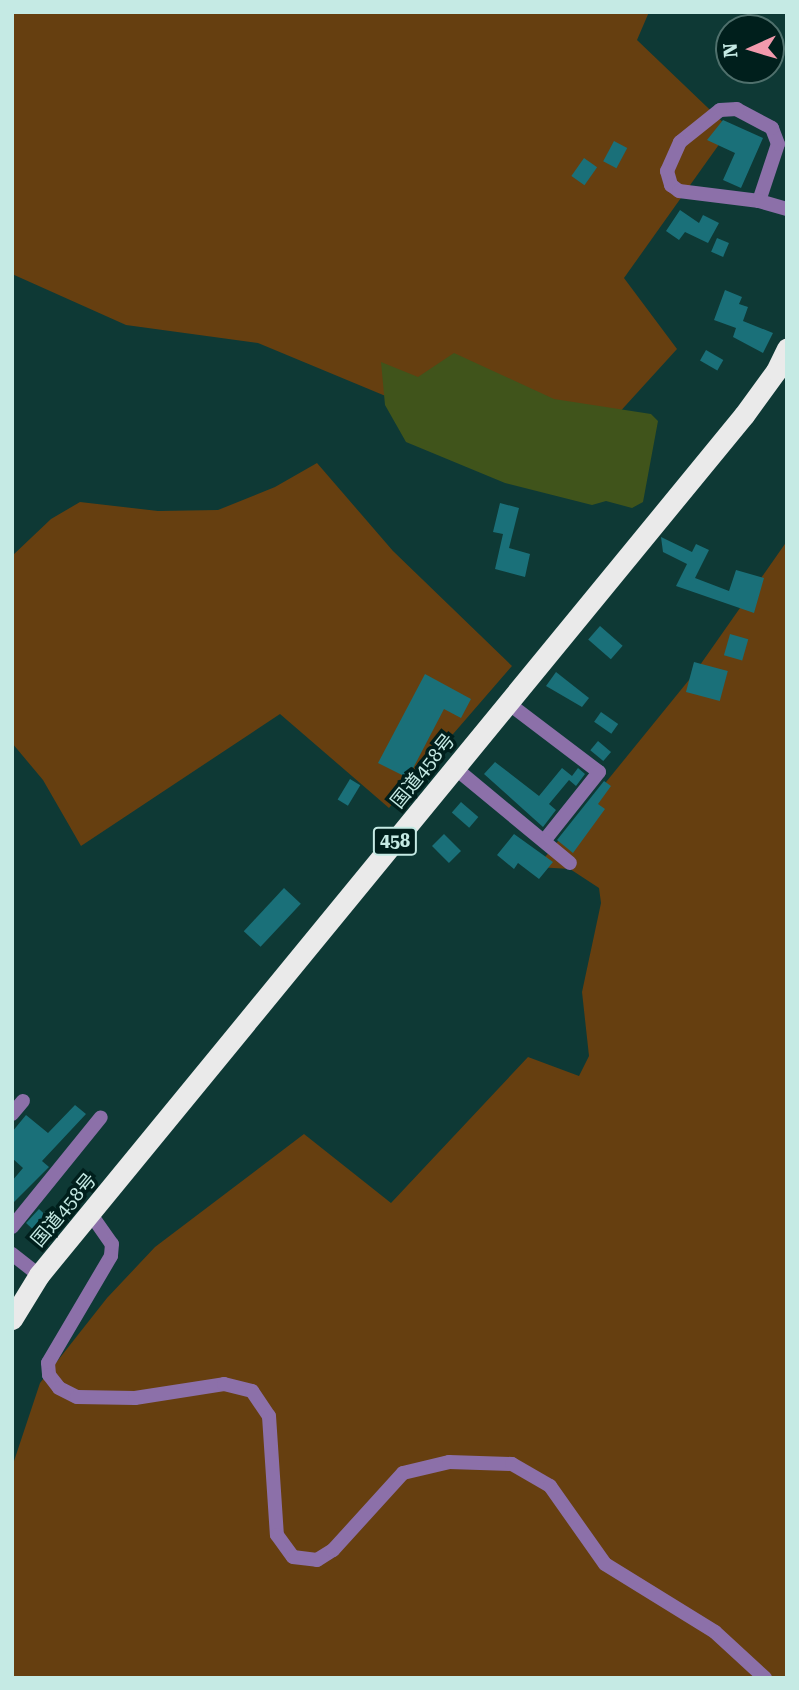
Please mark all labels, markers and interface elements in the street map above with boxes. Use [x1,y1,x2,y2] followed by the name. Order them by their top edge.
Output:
[715,14,785,84] north arrow
[719,42,743,58] text: N
[386,729,460,813] street label: 国道458号
[372,826,418,856] road number: 458
[27,1169,101,1251] street label: 国道458号

